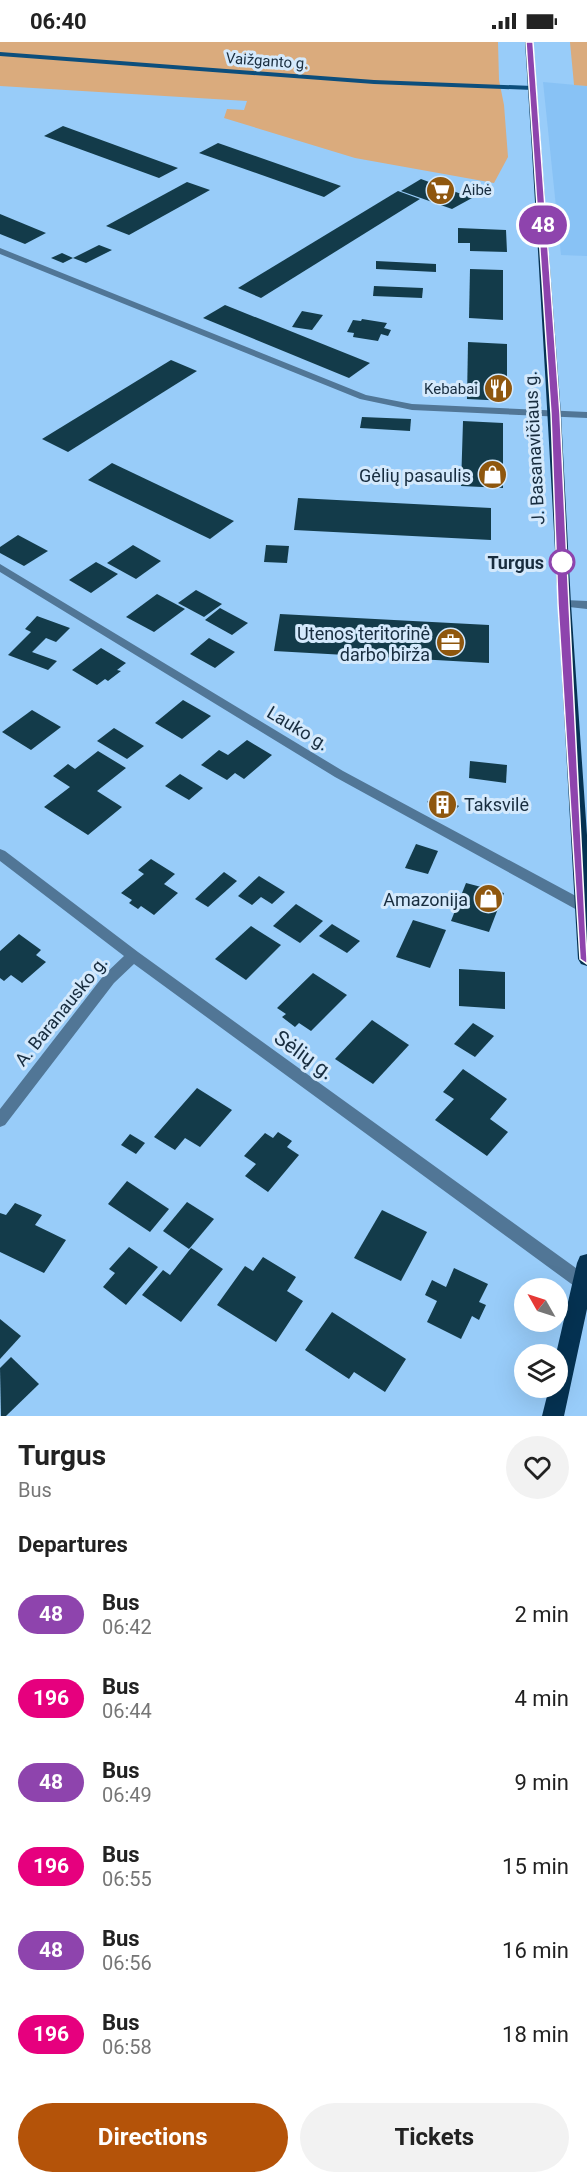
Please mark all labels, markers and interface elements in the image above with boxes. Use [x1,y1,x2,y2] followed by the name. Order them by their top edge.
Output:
[30,9,87,34] text: 06:40
[225,49,309,73] street label: Vaižganto g.
[425,174,457,206] supermarket icon: Aibė
[462,181,492,199] place label: Aibė
[516,206,570,244] line badge: 48
[531,213,555,237] text: 48
[519,371,549,525] street label: J. Basanavičiaus g.
[483,373,515,405] restaurant icon: Kebabai
[424,380,478,398] place label: Kebabai
[476,459,508,491] shop icon: Gėlių pasaulis
[359,465,471,486] place label: Gėlių pasaulis
[549,549,575,575] marker: Turgus
[487,552,544,573] place label: Turgus
[297,623,430,665] place label: Utenos teritorinė darbo birža
[435,627,467,659] office icon: Utenos teritorinė darbo birža
[263,701,333,755] street label: Lauko g.
[427,788,459,820] building icon: Taksvilė
[464,794,529,815] place label: Taksvilė
[473,883,505,915] shop icon: Amazonija
[383,889,468,910] place label: Amazonija
[10,952,112,1070] street label: A. Baranausko g.
[269,1025,339,1085] street label: Sėlių g.
[514,1278,568,1332] north arrow
[514,1278,568,1398] map controls
[514,1344,568,1398] button: layers
[506,1436,569,1499] button: heart
[18,1439,106,1472] text: Turgus
[18,1478,52,1502] text: Bus
[18,1532,128,1557] text: Departures
[102,1590,140,1615] text: Bus
[39,1602,63,1626] text: 48
[514,1602,569,1627] text: 2 min
[102,1615,152,1639] text: 06:42
[102,1674,140,1699] text: Bus
[33,1686,69,1710] text: 196
[514,1686,569,1711] text: 4 min
[102,1699,152,1723] text: 06:44
[102,1758,140,1783] text: Bus
[39,1770,63,1794] text: 48
[514,1770,569,1795] text: 9 min
[102,1783,152,1807] text: 06:49
[102,1842,140,1867] text: Bus
[33,1854,69,1878] text: 196
[502,1854,569,1879] text: 15 min
[102,1867,152,1891] text: 06:55
[102,1926,140,1951] text: Bus
[39,1938,63,1962] text: 48
[502,1938,569,1963] text: 16 min
[102,1951,152,1975] text: 06:56
[102,2010,140,2035] text: Bus
[33,2022,69,2046] text: 196
[502,2022,569,2047] text: 18 min
[102,2035,152,2059] text: 06:58
[18,2103,288,2172] button: Directions
[300,2103,569,2172] button: Tickets

